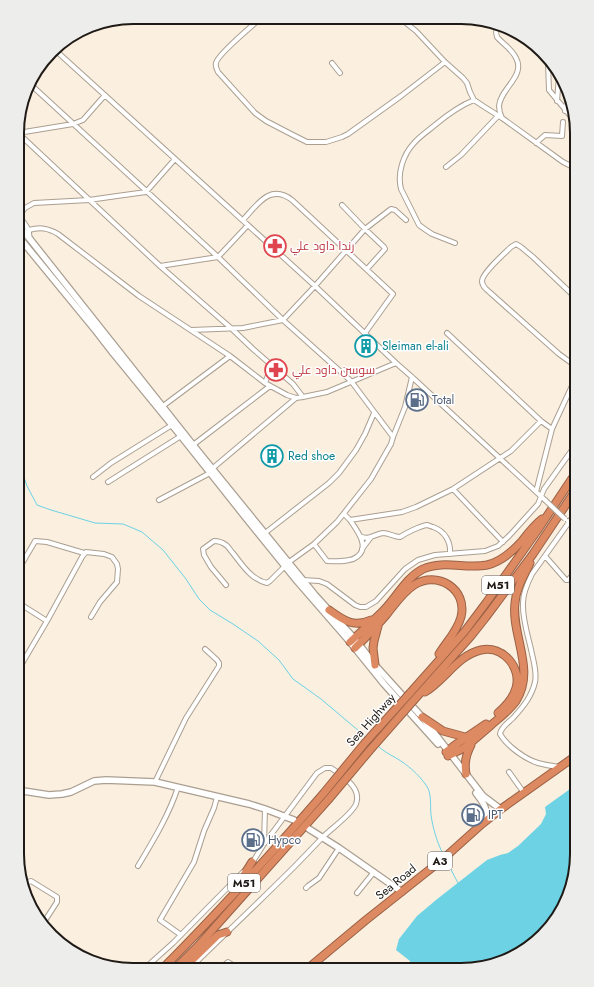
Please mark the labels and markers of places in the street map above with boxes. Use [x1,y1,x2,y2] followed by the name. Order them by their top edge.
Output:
[262,233,288,259] pharmacy icon: رندا داود علي
[290,237,354,256] place label: رندا داود علي
[353,333,379,359] building icon: Sleiman el-ali
[382,337,449,355] place label: Sleiman el-ali
[263,357,289,383] pharmacy icon: سوسن داود علي
[292,361,375,380] place label: سوسن داود علي
[404,387,430,413] fuel station icon: Total
[432,391,454,409] place label: Total
[259,443,285,469] building icon: Red shoe
[288,447,335,465] place label: Red shoe
[460,802,486,828] fuel station icon: IPT
[488,806,503,824] place label: IPT
[240,827,266,853] fuel station icon: Hypco
[268,831,301,849] place label: Hypco

